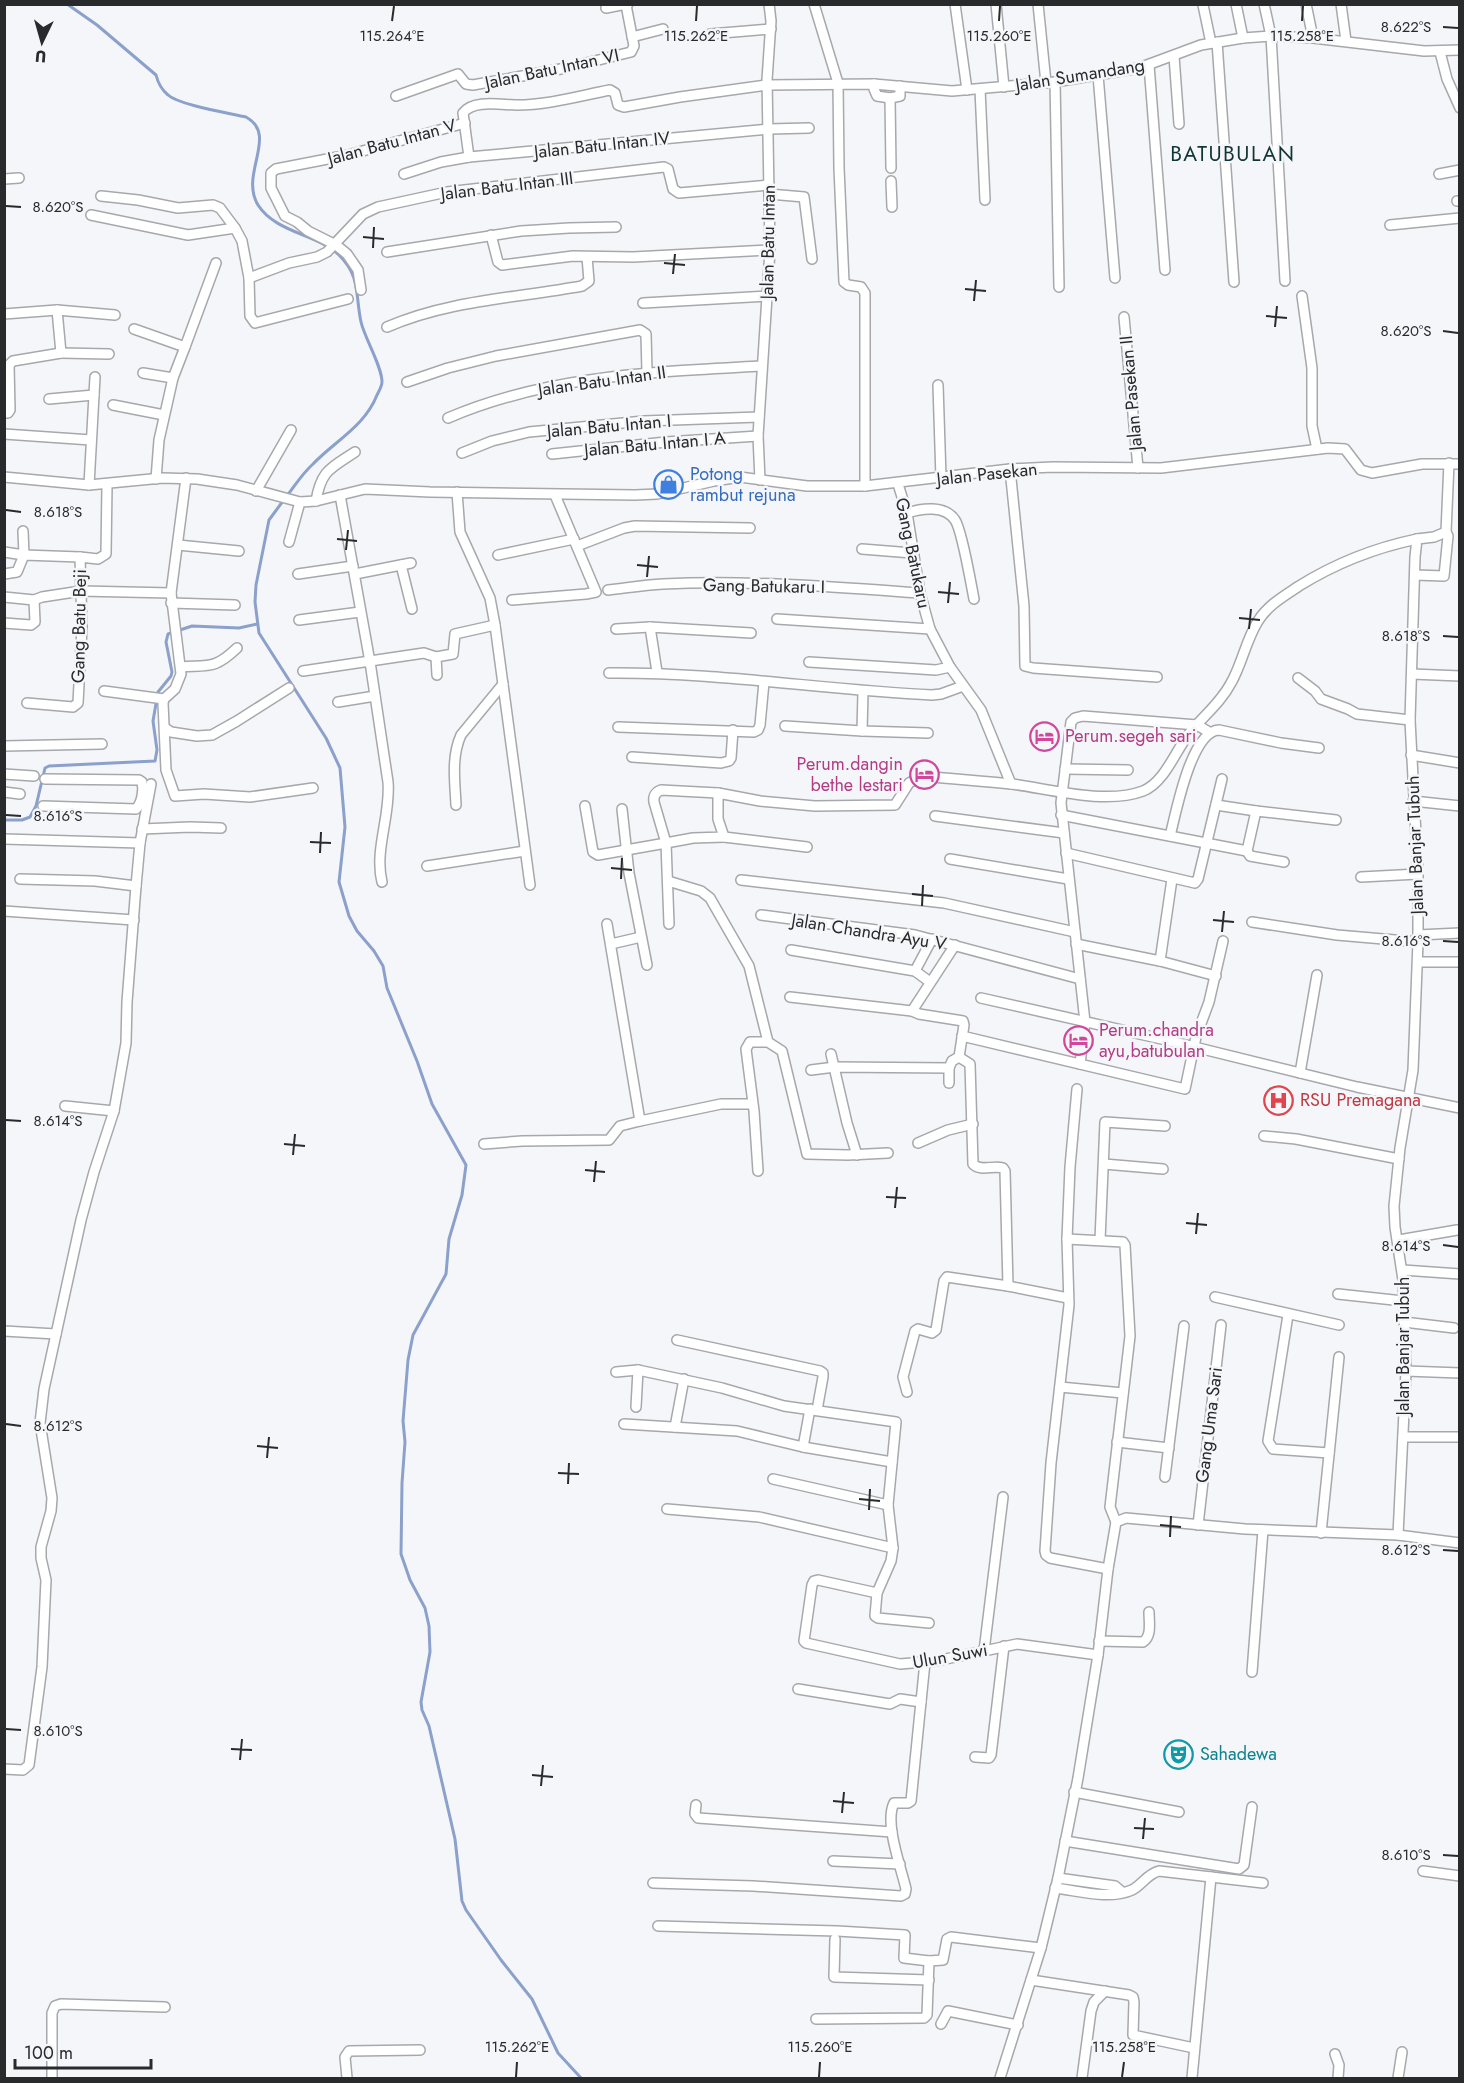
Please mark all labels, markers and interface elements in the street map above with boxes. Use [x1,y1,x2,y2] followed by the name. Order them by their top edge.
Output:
[12,12,72,72] north arrow
[1381,16,1431,38] text: 8.622°S
[360,25,424,47] text: 115.264°E
[664,25,728,47] text: 115.262°E
[966,25,1032,47] text: 115.260°E
[1270,25,1334,47] text: 115.258°E
[481,42,621,96] street label: Jalan Batu Intan VI
[34,44,47,68] text: U
[1011,52,1147,98] street label: Jalan Sumandang
[323,112,459,172] street label: Jalan Batu Intan V
[531,125,671,165] street label: Jalan Batu Intan IV
[1170,139,1296,169] district label: BATUBULAN
[437,165,575,207] street label: Jalan Batu Intan III
[754,184,782,302] street label: Jalan Batu Intan
[32,196,84,218] text: 8.620°S
[1380,320,1432,342] text: 8.620°S
[1113,334,1149,454] street label: Jalan Pasekan II
[534,359,668,403] street label: Jalan Batu Intan II
[544,408,672,445] street label: Jalan Batu Intan I
[581,425,727,463] street label: Jalan Batu Intan I A
[933,456,1039,492] street label: Jalan Pasekan
[690,461,796,508] place label: Potong rambut rejuna
[653,468,685,500] shop icon: Potong rambut rejuna
[889,495,937,611] street label: Gang Batukaru
[34,501,82,523] text: 8.618°S
[65,569,93,683] street label: Gang Batu Beji
[703,572,825,600] street label: Gang Batukaru I
[1382,625,1430,647] text: 8.618°S
[1028,720,1060,752] hotel icon: Perum.segeh sari
[1065,723,1196,749] place label: Perum.segeh sari
[797,751,903,798] place label: Perum.dangin bethe lestari
[908,758,940,790] hotel icon: Perum.dangin bethe lestari
[1400,775,1430,917] street label: Jalan Banjar Tubuh
[34,805,82,827] text: 8.616°S
[788,907,949,957] street label: Jalan Chandra Ayu V
[1382,930,1430,952] text: 8.616°S
[1099,1017,1214,1064] place label: Perum.chandra ayu,batubulan
[1062,1024,1094,1056] hotel icon: Perum.chandra ayu,batubulan
[1263,1084,1295,1116] hospital icon: RSU Premagana
[1300,1087,1421,1113] place label: RSU Premagana
[34,1110,83,1132] text: 8.614°S
[1382,1235,1431,1257] text: 8.614°S
[1390,1276,1416,1418] street label: Jalan Banjar Tubuh
[1189,1366,1229,1484] street label: Gang Uma Sari
[34,1415,82,1437] text: 8.612°S
[1382,1539,1430,1561] text: 8.612°S
[910,1637,990,1675] street label: Ulun Suwi
[33,1720,83,1742] text: 8.610°S
[1163,1738,1195,1770] theatre icon: Sahadewa
[1200,1741,1277,1767] place label: Sahadewa
[1381,1844,1431,1866] text: 8.610°S
[15,2032,152,2070] scale bar
[485,2036,549,2058] text: 115.262°E
[787,2036,853,2058] text: 115.260°E
[1092,2036,1156,2058] text: 115.258°E
[24,2040,73,2066] text: 100 m

